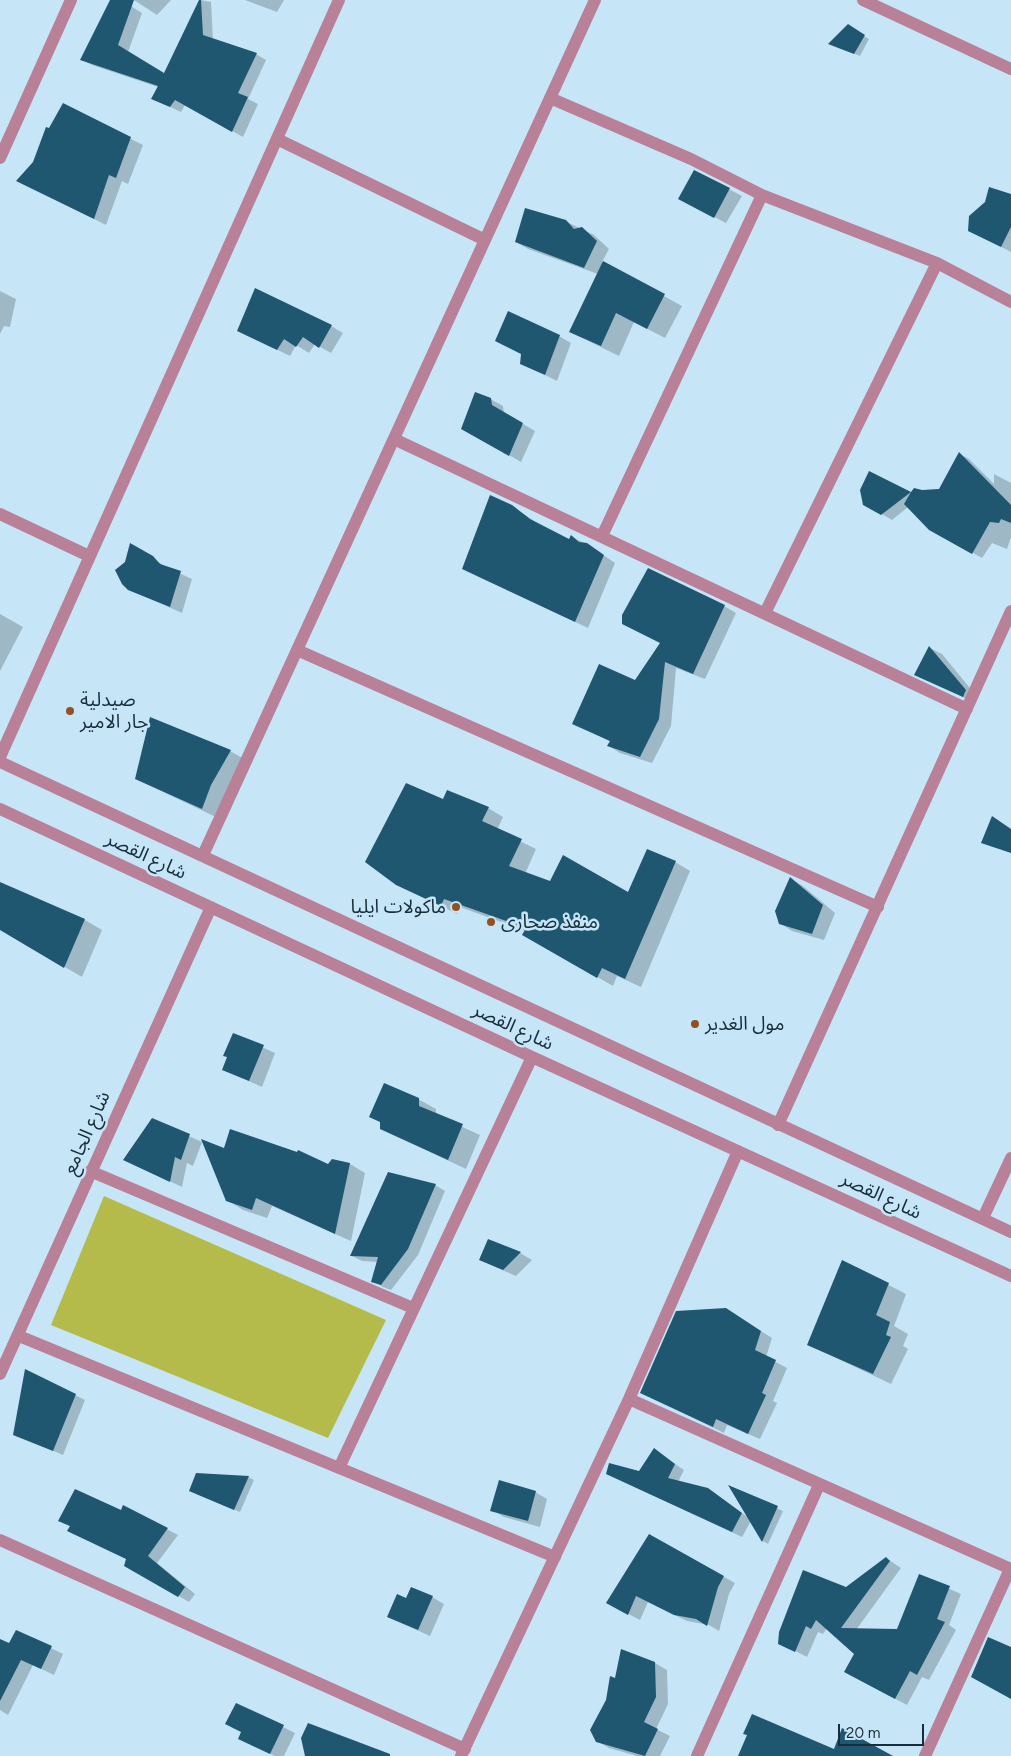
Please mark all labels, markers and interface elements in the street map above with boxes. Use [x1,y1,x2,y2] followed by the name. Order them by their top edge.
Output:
[80,689,149,733] place label: صيدلية جار الامير
[64,705,76,717] marker: صيدلية جار الامير
[102,827,190,885] street label: شارع القصر
[351,896,446,918] place label: ماكولات ايليا
[450,901,462,913] marker: ماكولات ايليا
[501,911,598,933] place label: منفذ صحارى
[485,916,497,928] marker: منفذ صحارى
[469,998,557,1056] street label: شارع القصر
[705,1013,785,1035] place label: مول الغدير
[689,1018,701,1030] marker: مول الغدير
[59,1088,115,1178] street label: شارع الجامع
[837,1167,925,1225] street label: شارع القصر
[841,1714,927,1746] scale bar
[846,1724,880,1742] text: 20 m

